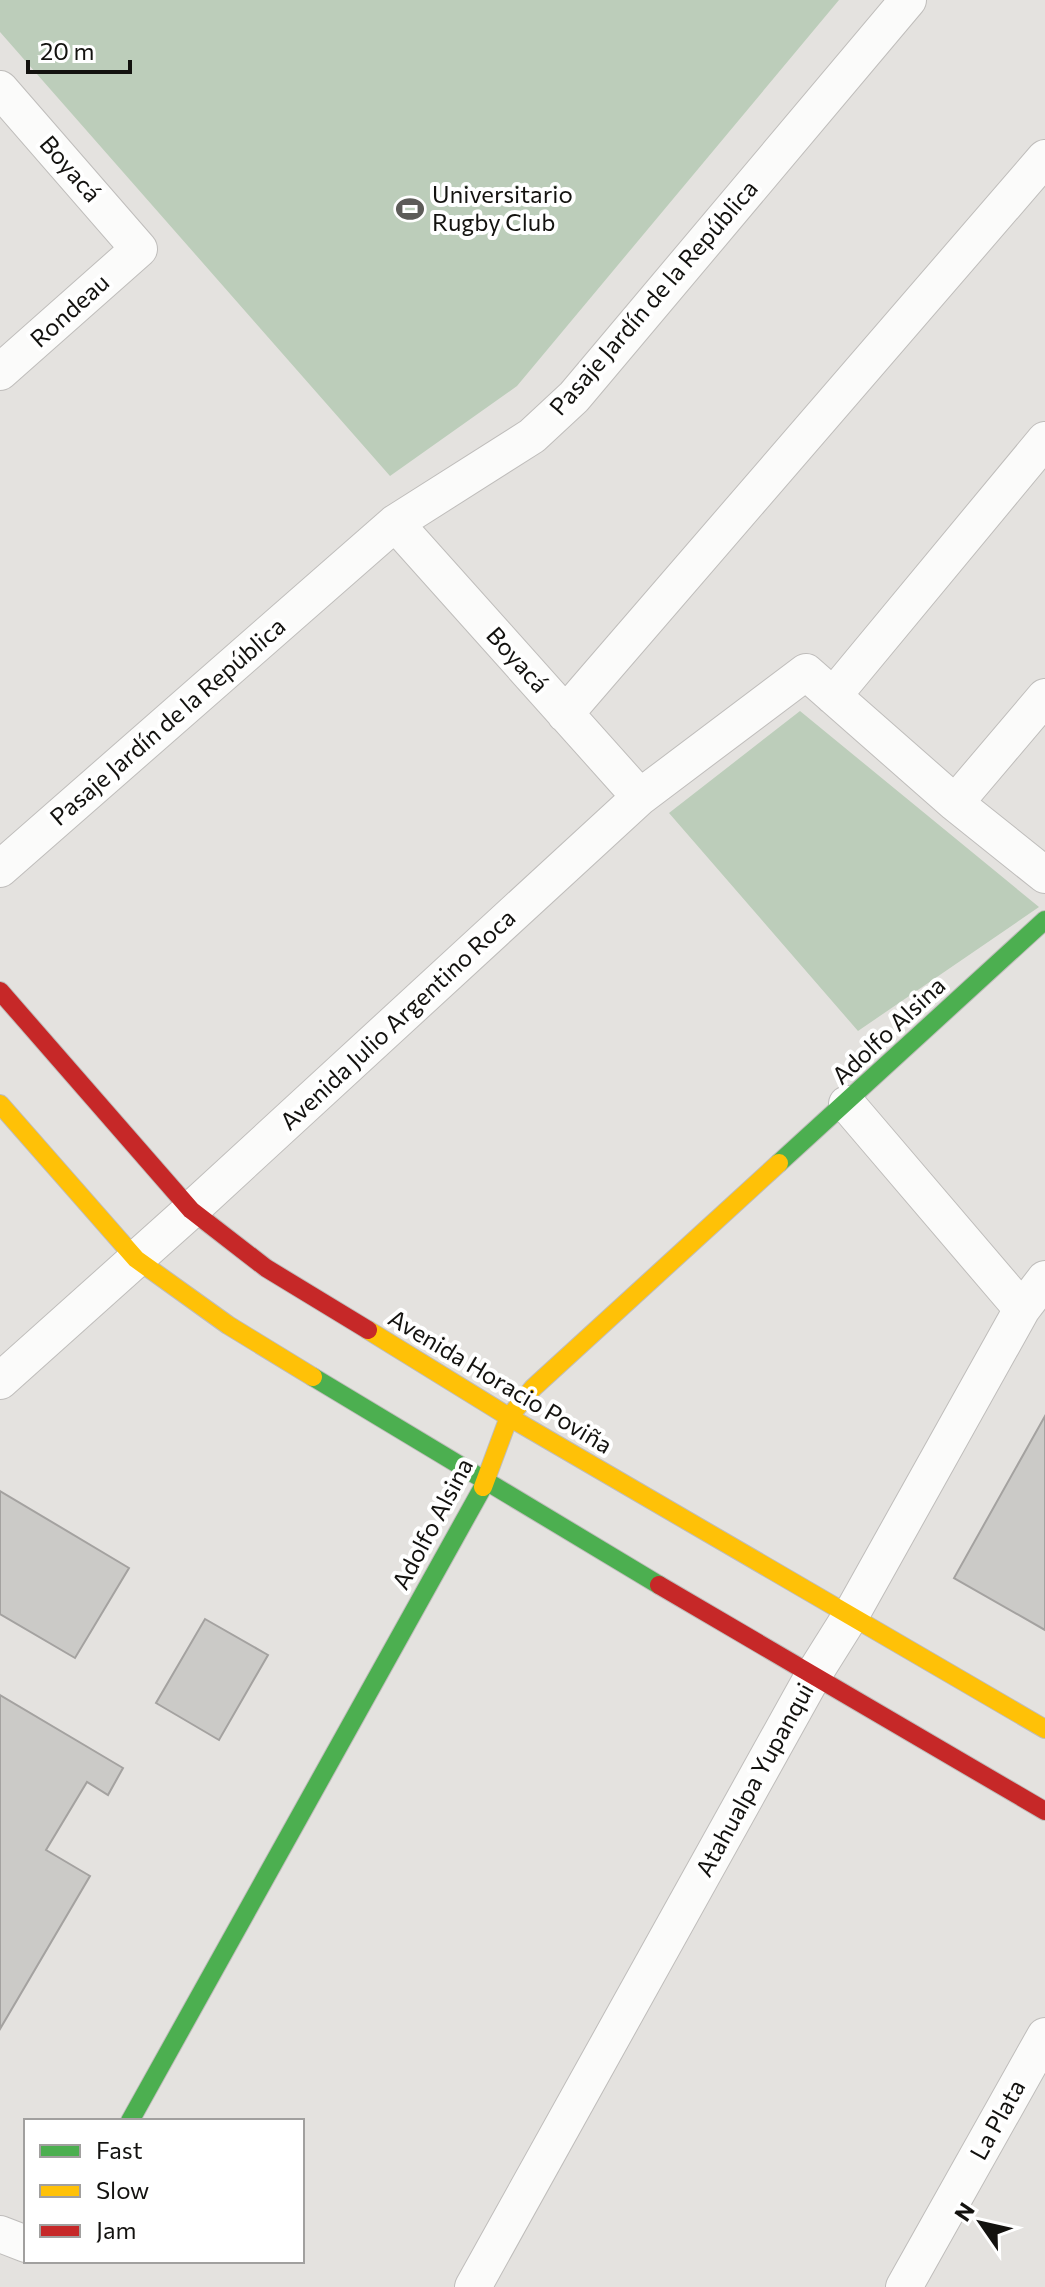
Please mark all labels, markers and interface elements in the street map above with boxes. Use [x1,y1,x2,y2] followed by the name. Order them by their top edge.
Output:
[28,24,130,74] scale bar
[40,36,94,65] text: 20 m
[34,129,108,207] street label: Boyacá
[543,173,763,421] street label: Pasaje Jardín de la República
[432,179,573,236] place label: Universitario Rugby Club
[395,194,425,224] sports icon: Universitario Rugby Club
[24,267,114,353] street label: Rondeau
[43,611,291,831] street label: Pasaje Jardín de la República
[481,620,555,698] street label: Boyacá
[273,902,521,1135] street label: Avenida Julio Argentino Roca
[825,970,951,1090] street label: Adolfo Alsina
[384,1302,618,1459] street label: Avenida Horacio Poviña
[385,1453,478,1594] street label: Adolfo Alsina
[688,1677,819,1881] street label: Atahualpa Yupanqui
[963,2074,1030,2164] street label: La Plata
[24,2119,304,2263] legend
[96,2135,143,2164] text: Fast
[96,2175,149,2204] text: Slow
[941,2183,1021,2263] north arrow
[948,2197,980,2226] text: N
[96,2215,136,2244] text: Jam

